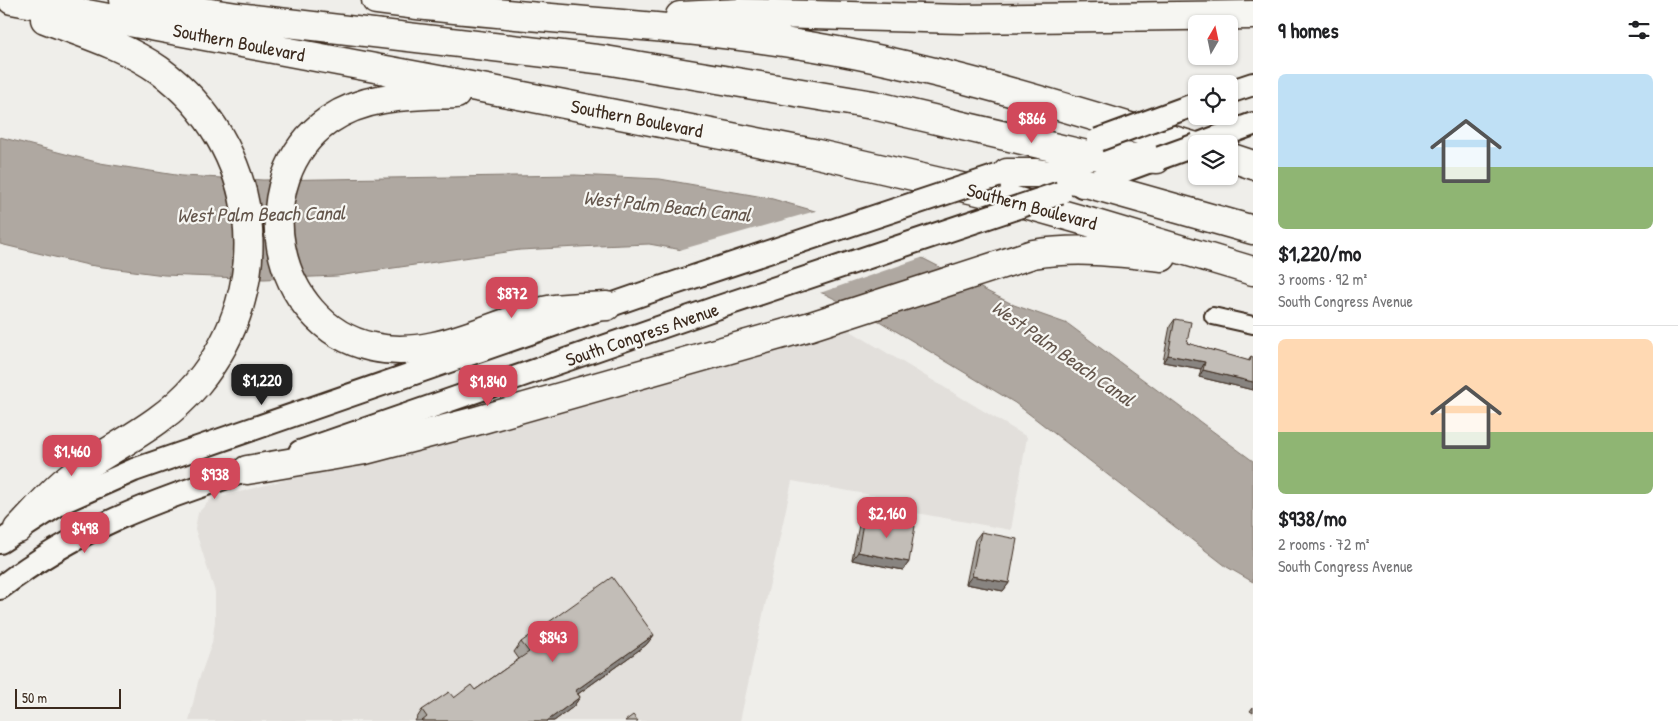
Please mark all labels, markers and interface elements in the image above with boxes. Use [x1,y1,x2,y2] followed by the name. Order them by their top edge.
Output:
[1188,15,1238,65] north arrow
[1188,15,1238,185] map controls
[171,16,308,68] street label: Southern Boulevard
[1278,16,1339,45] text: 9 homes
[1625,16,1653,44] icon: filters
[1188,75,1238,125] button: locate
[569,92,706,144] street label: Southern Boulevard
[1002,102,1062,144] pin: $866
[1421,106,1511,196] icon: home
[1018,107,1046,129] text: $866
[1188,135,1238,185] button: layers
[964,176,1100,236] street label: Southern Boulevard
[582,183,754,228] water label: West Palm Beach Canal
[177,199,347,228] water label: West Palm Beach Canal
[1278,239,1361,268] text: $1,220/mo
[1278,268,1367,290] text: 3 rooms · 92 m²
[482,276,542,319] pin: $872
[497,282,527,304] text: $872
[1278,290,1413,312] text: South Congress Avenue
[987,293,1141,413] water label: West Palm Beach Canal
[562,296,722,372] street label: South Congress Avenue
[221,364,303,406] pin: $1,220
[447,364,529,407] pin: $1,840
[242,369,282,391] text: $1,220
[469,370,507,392] text: $1,840
[1421,372,1511,462] icon: home
[31,434,113,477] pin: $1,460
[54,440,90,462] text: $1,460
[185,458,245,500] pin: $938
[201,463,229,485] text: $938
[846,496,928,539] pin: $2,160
[868,502,906,524] text: $2,160
[1278,504,1346,533] text: $938/mo
[55,512,115,554] pin: $498
[72,517,98,539] text: $498
[1278,533,1369,555] text: 2 rooms · 72 m²
[1278,555,1413,577] text: South Congress Avenue
[523,620,583,663] pin: $843
[539,626,567,648] text: $843
[15,686,121,709] scale bar
[22,688,47,707] text: 50 m

